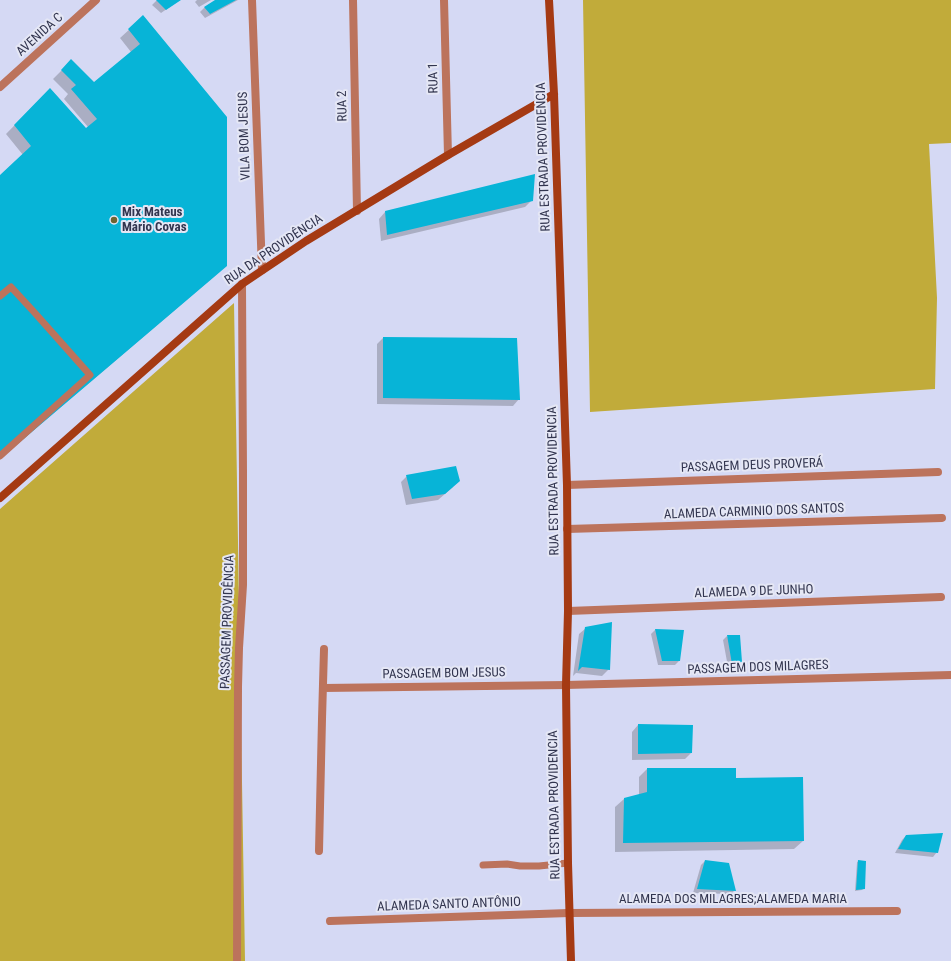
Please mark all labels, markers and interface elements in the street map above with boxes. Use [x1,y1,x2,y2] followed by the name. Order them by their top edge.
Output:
[14,10,66,60] street label: AVENIDA C
[426,62,442,94] street label: RUA 1
[534,82,554,232] street label: RUA ESTRADA PROVIDENCIA
[335,90,351,122] street label: RUA 2
[236,91,254,181] street label: VILA BOM JESUS
[122,205,187,236] place label: Mix Mateus Mário Covas
[222,211,326,289] street label: RUA DA PROVIDÊNCIA
[109,215,119,225] marker: Mix Mateus Mário Covas
[545,406,563,556] street label: RUA ESTRADA PROVIDENCIA
[681,456,823,476] street label: PASSAGEM DEUS PROVERÁ
[664,501,844,523] street label: ALAMEDA CARMINIO DOS SANTOS
[218,555,238,689] street label: PASSAGEM PROVIDÊNCIA
[694,582,814,602] street label: ALAMEDA 9 DE JUNHO
[687,658,829,678] street label: PASSAGEM DOS MILAGRES
[382,665,506,683] street label: PASSAGEM BOM JESUS
[546,730,564,880] street label: RUA ESTRADA PROVIDENCIA
[619,892,847,908] street label: ALAMEDA DOS MILAGRES;ALAMEDA MARIA
[377,895,521,915] street label: ALAMEDA SANTO ANTÔNIO

